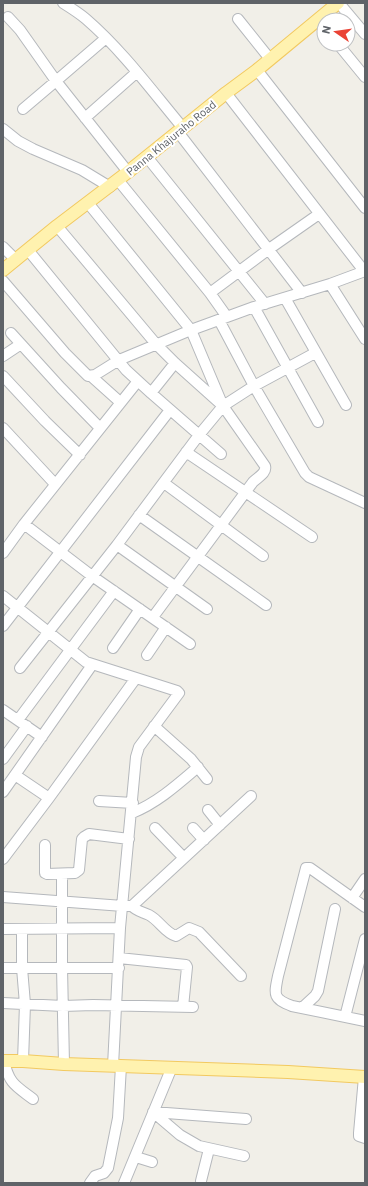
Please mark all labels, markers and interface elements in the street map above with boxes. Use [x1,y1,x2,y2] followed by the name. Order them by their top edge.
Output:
[316,12,356,52] north arrow
[319,24,334,35] text: N
[123,97,219,179] street label: Panna Khajuraho Road

